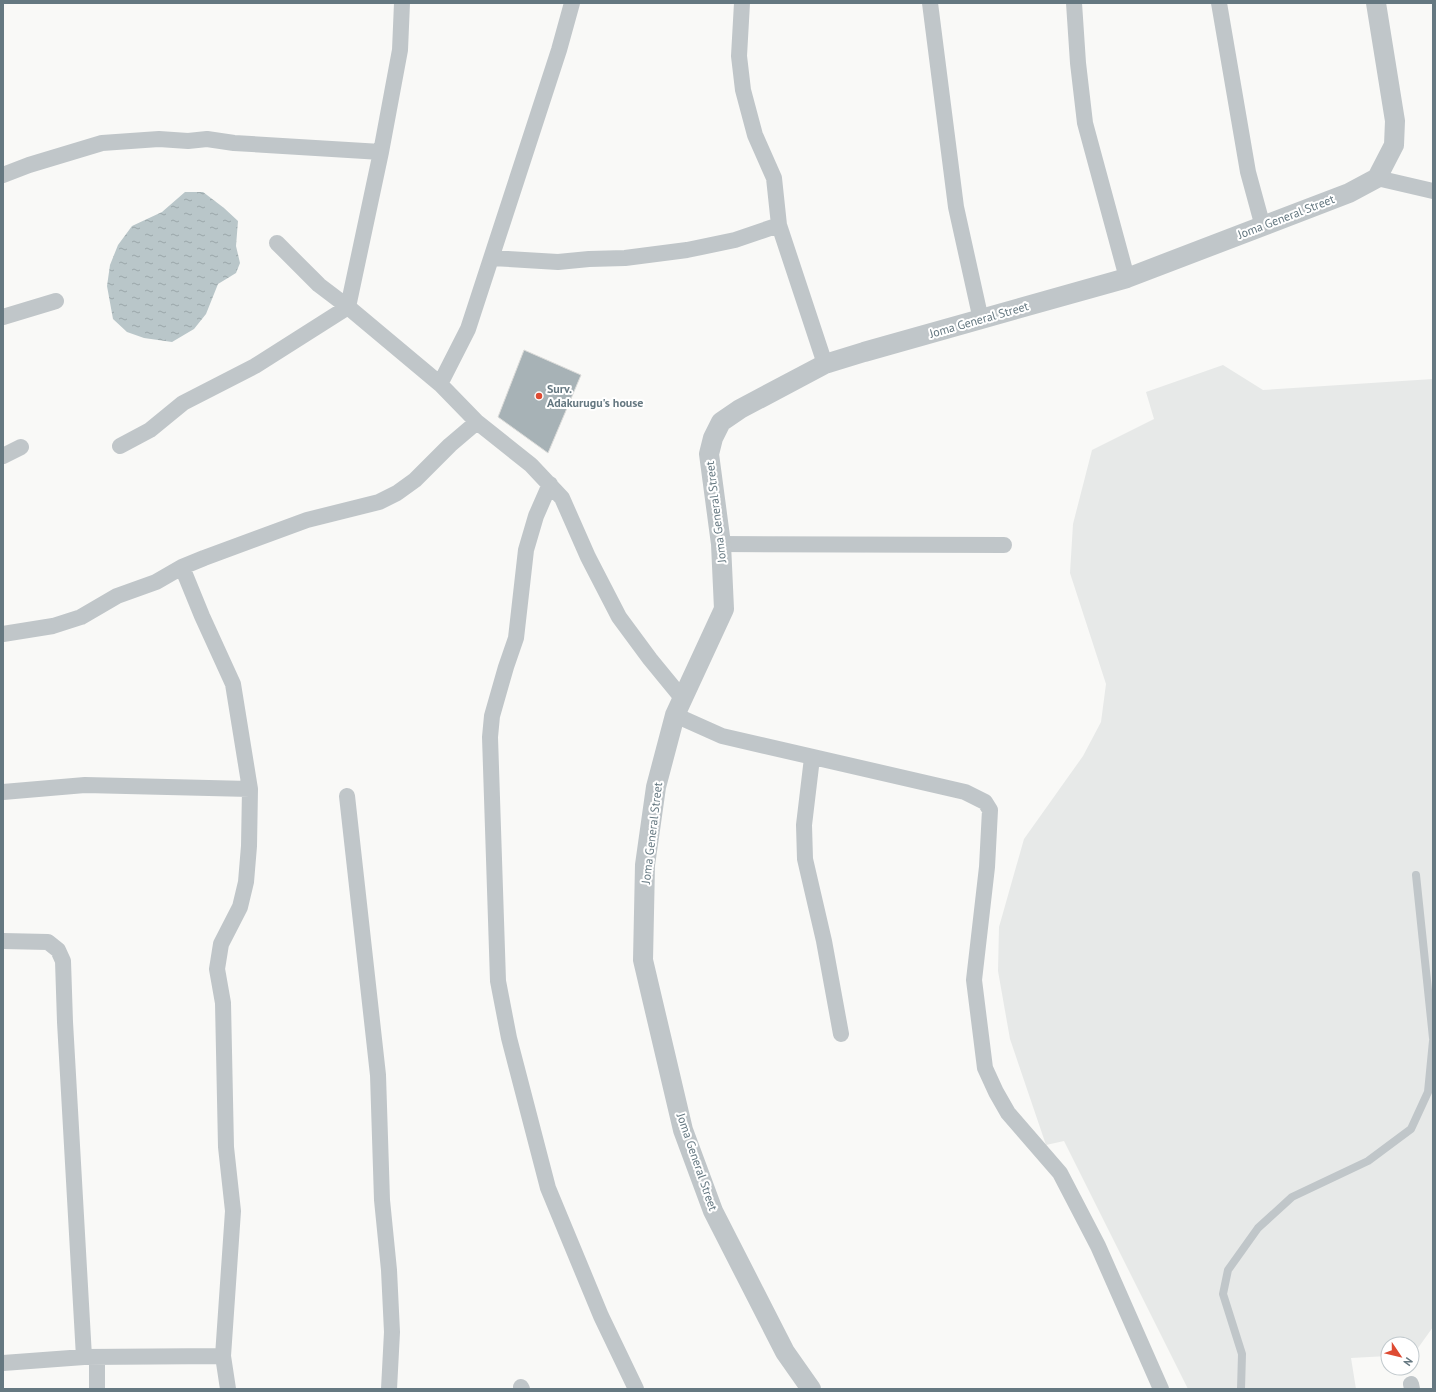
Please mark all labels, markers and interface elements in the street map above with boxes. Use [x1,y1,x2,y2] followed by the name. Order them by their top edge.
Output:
[1234,191,1336,242] street label: Joma General Street
[927,298,1030,341] street label: Joma General Street
[547,381,643,410] place label: Surv. Adakurugu's house
[534,391,544,401] marker: Surv. Adakurugu's house
[702,460,729,565] street label: Joma General Street
[638,781,665,886] street label: Joma General Street
[673,1110,721,1213] street label: Joma General Street
[1380,1336,1420,1376] north arrow
[1400,1355,1416,1369] text: N

